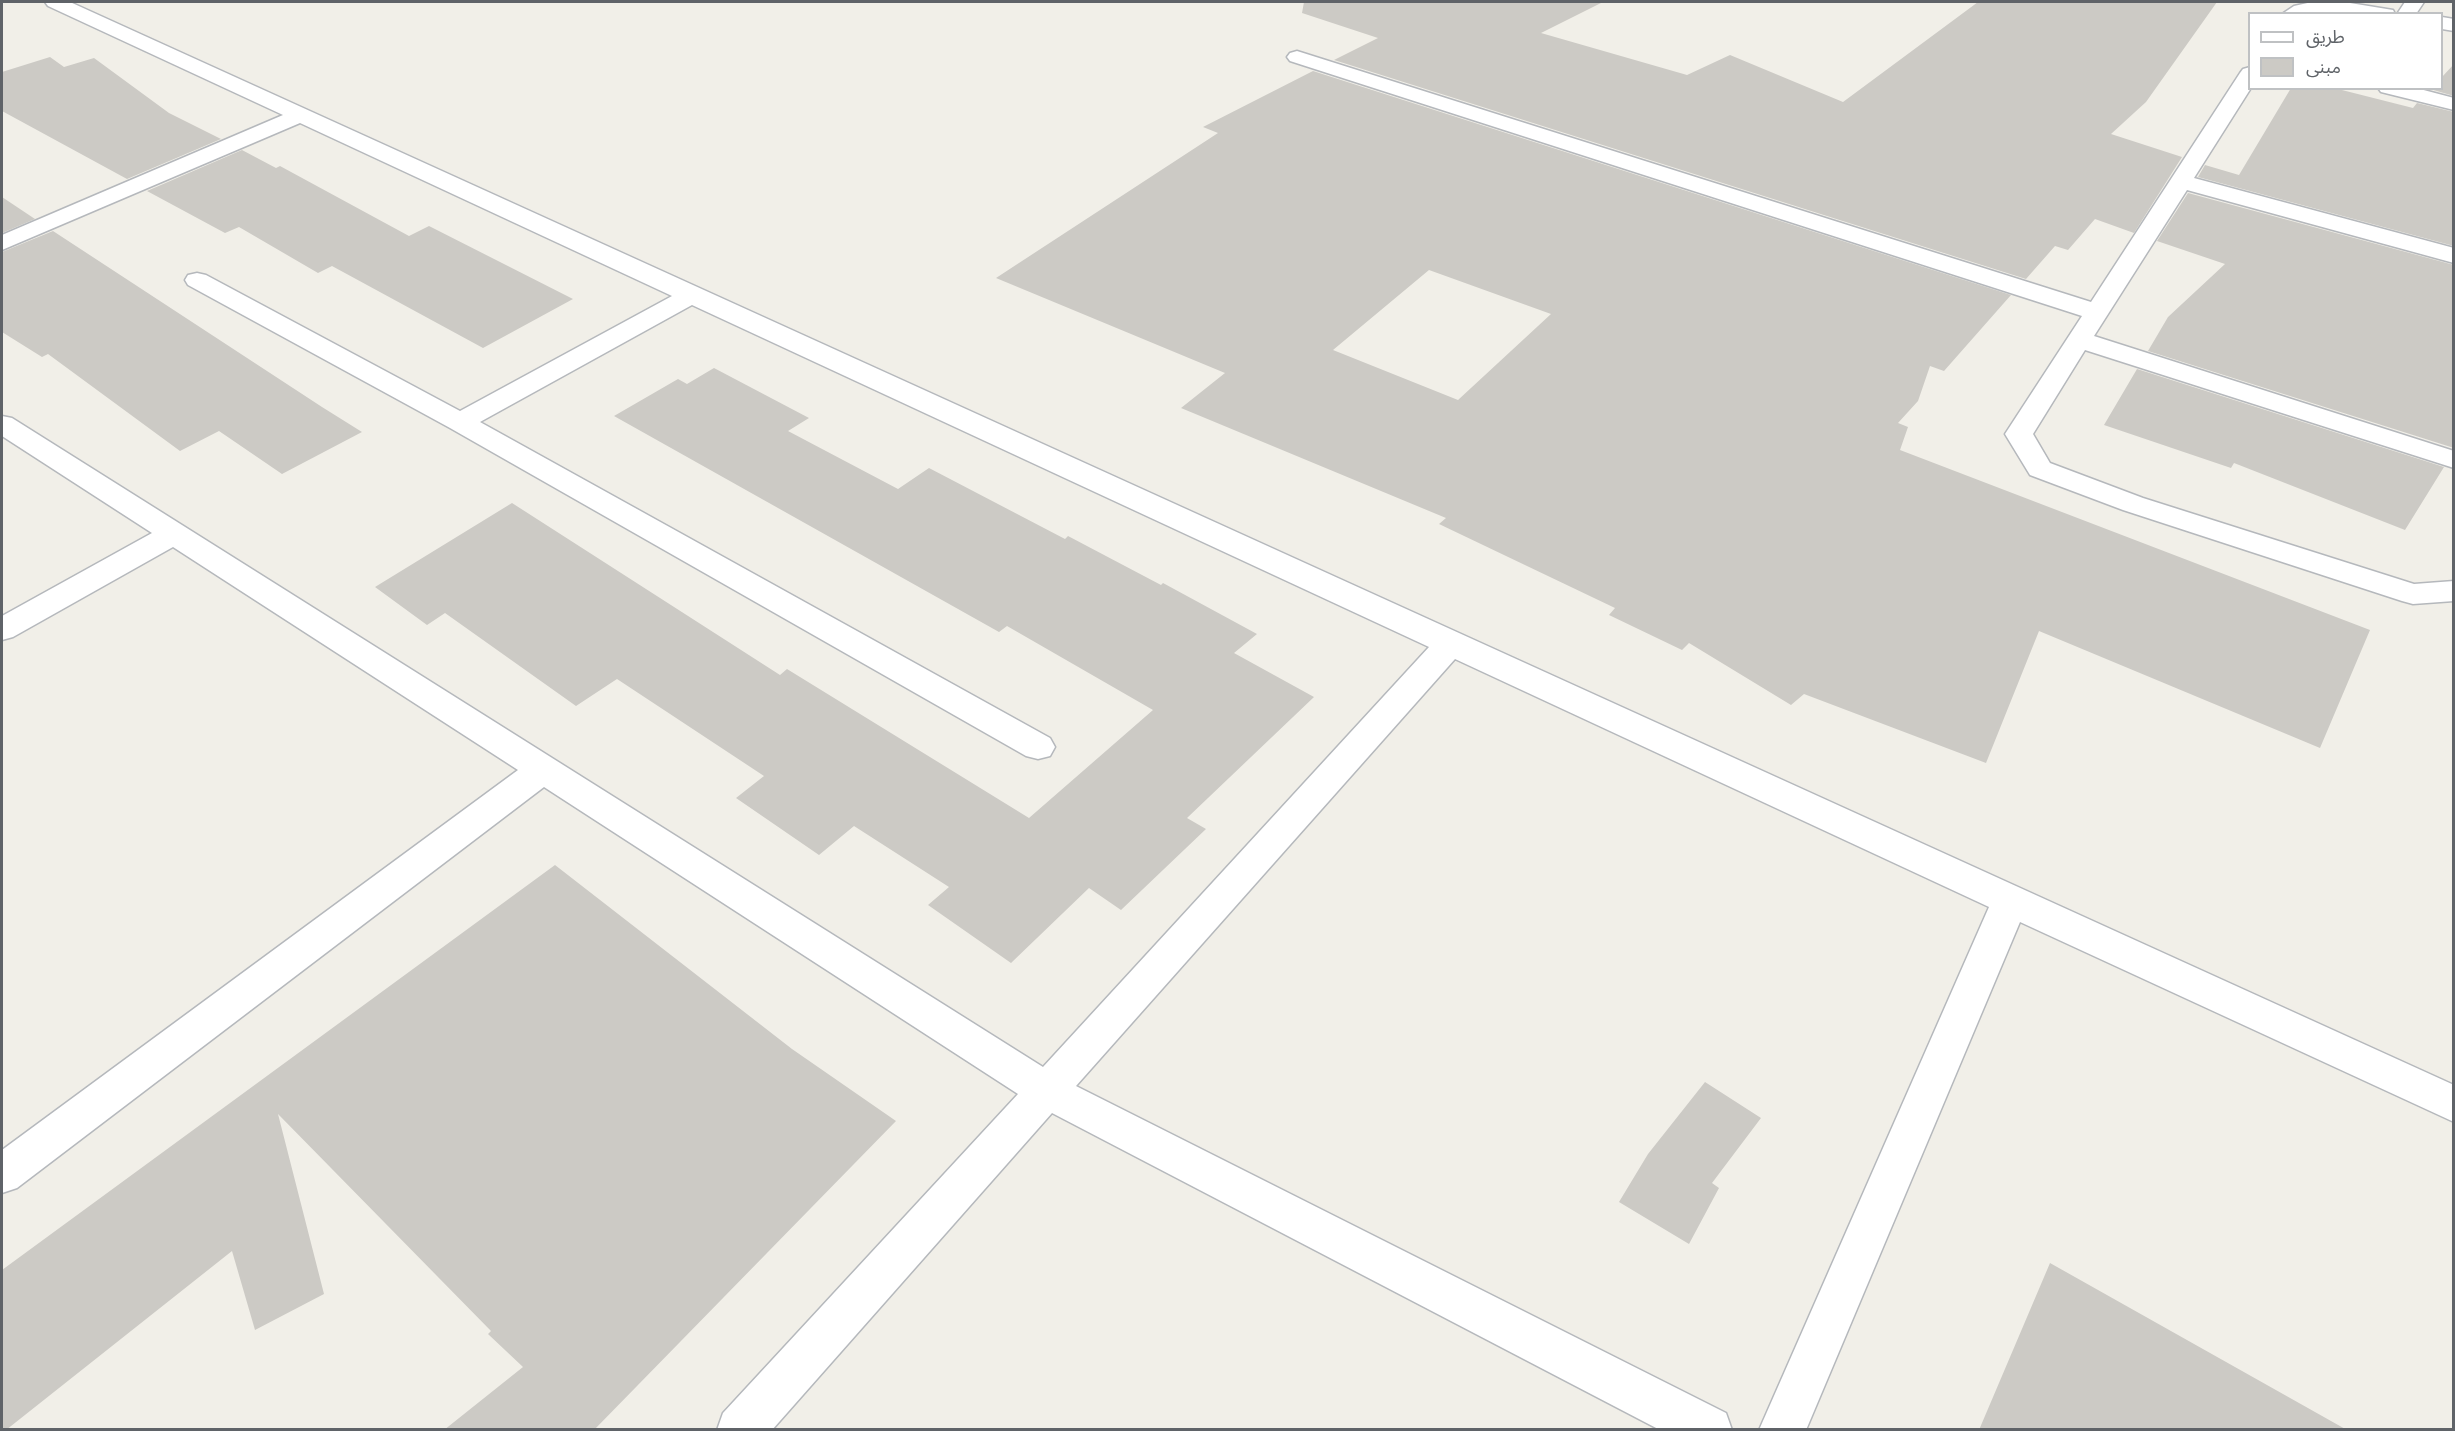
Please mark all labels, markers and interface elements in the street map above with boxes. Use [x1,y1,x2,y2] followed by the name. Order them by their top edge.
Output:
[2248,12,2443,90] legend
[2306,26,2345,48] text: طريق
[2306,56,2341,78] text: مبنى

